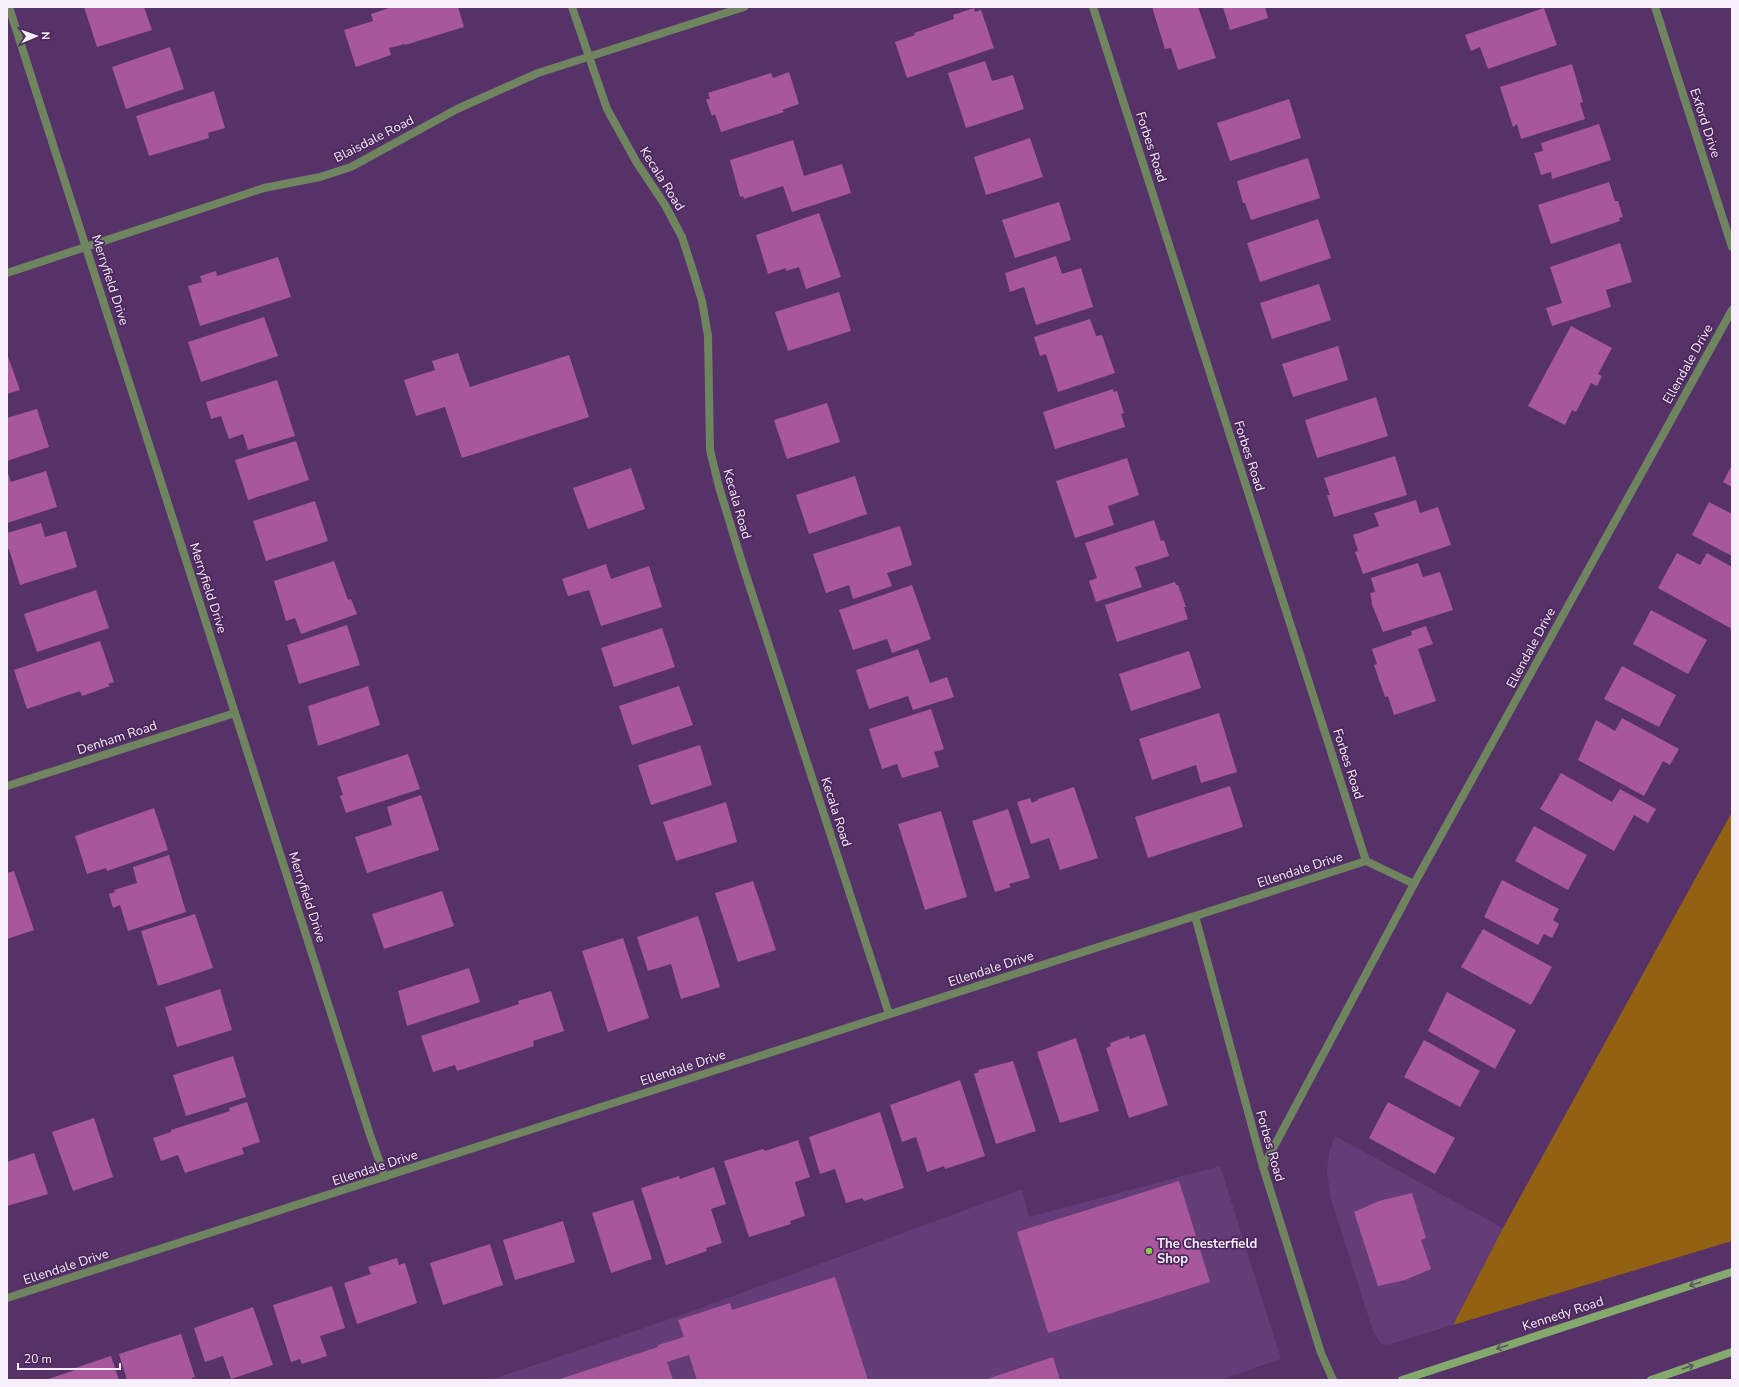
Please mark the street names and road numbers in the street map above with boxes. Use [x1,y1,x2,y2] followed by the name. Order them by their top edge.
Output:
[1685,86,1725,160] street label: Exford Drive
[1131,109,1171,185] street label: Forbes Road
[331,111,417,167] street label: Blaisdale Road
[635,144,689,214] street label: Kecala Road
[87,232,133,328] street label: Merryfield Drive
[1659,321,1717,407] street label: Ellendale Drive
[1229,418,1269,494] street label: Forbes Road
[718,467,756,541] street label: Kecala Road
[185,540,231,636] street label: Merryfield Drive
[1502,604,1560,691] street label: Ellendale Drive
[75,717,159,759] street label: Denham Road
[1328,726,1368,802] street label: Forbes Road
[816,775,856,849] street label: Kecala Road
[1255,848,1345,892] street label: Ellendale Drive
[284,849,330,945] street label: Merryfield Drive
[946,947,1036,991] street label: Ellendale Drive
[638,1046,728,1090] street label: Ellendale Drive
[1251,1108,1289,1184] street label: Forbes Road
[330,1146,420,1190] street label: Ellendale Drive
[21,1245,111,1289] street label: Ellendale Drive
[1520,1292,1606,1336] street label: Kennedy Road

